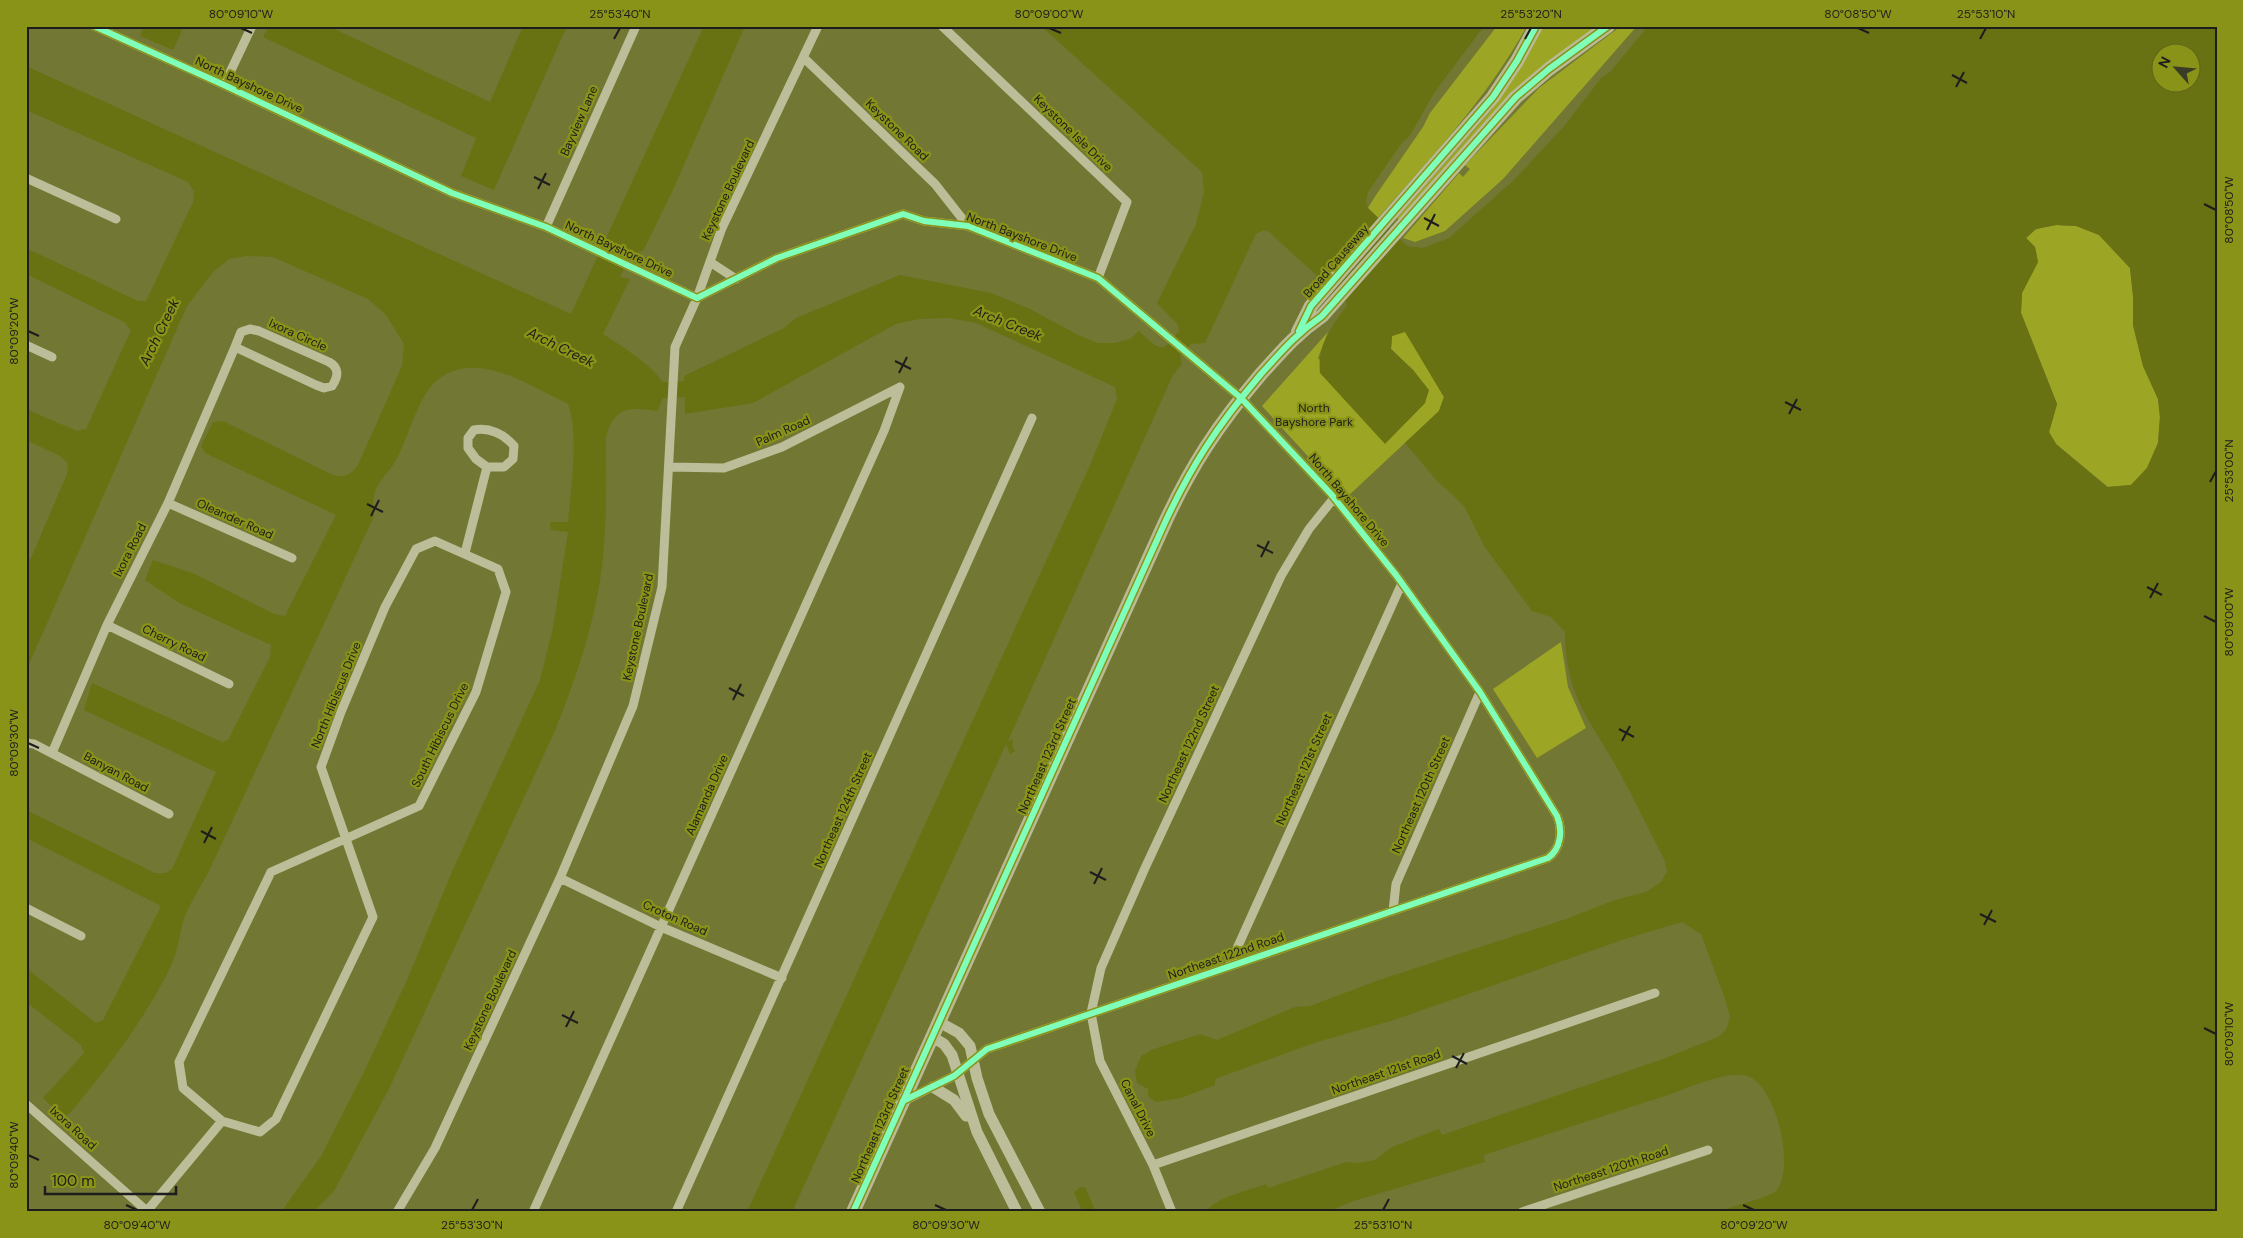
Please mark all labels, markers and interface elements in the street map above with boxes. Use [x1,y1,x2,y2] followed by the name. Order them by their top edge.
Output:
[209,6,274,22] text: 80°09'10"W
[589,6,651,22] text: 25°53'40"N
[1015,6,1084,22] text: 80°09'00"W
[1500,6,1562,22] text: 25°53'20"N
[1824,6,1892,22] text: 80°08'50"W
[1957,6,2015,22] text: 25°53'10"N
[2150,42,2200,92] north arrow
[192,53,306,117] street label: North Bayshore Drive
[2154,53,2175,71] text: N
[556,83,602,158] street label: Bayview Lane
[1030,91,1116,175] street label: Keystone Isle Drive
[862,96,932,164] street label: Keystone Road
[698,137,758,243] street label: Keystone Boulevard
[2221,176,2237,244] text: 80°08'50"W
[964,209,1080,266] street label: North Bayshore Drive
[562,217,676,281] street label: North Bayshore Drive
[1300,221,1373,301] street label: Broad Causeway
[135,295,183,369] water label: Arch Creek
[6,297,22,365] text: 80°09'20"W
[970,301,1046,345] water label: Arch Creek
[266,315,330,355] street label: Ixora Circle
[524,323,598,371] water label: Arch Creek
[1275,400,1353,430] park label: North Bayshore Park
[753,412,813,450] street label: Palm Road
[2221,440,2237,502] text: 25°53'00"N
[1305,450,1393,550] street label: North Bayshore Drive
[194,495,276,543] street label: Oleander Road
[110,521,150,579] street label: Ixora Road
[619,572,657,682] street label: Keystone Boulevard
[2221,587,2237,656] text: 80°09'00"W
[139,621,209,665] street label: Cherry Road
[307,639,365,751] street label: North Hibiscus Drive
[408,680,472,790] street label: South Hibiscus Drive
[1155,683,1223,805] street label: Northeast 122nd Street
[1014,695,1080,816] street label: Northeast 123rd Street
[6,709,22,777] text: 80°09'30"W
[1272,710,1336,827] street label: Northeast 121st Street
[1388,734,1454,856] street label: Northeast 120th Street
[81,748,151,796] street label: Banyan Road
[810,749,876,870] street label: Northeast 124th Street
[682,752,732,838] street label: Alamanda Drive
[640,897,710,939] street label: Croton Road
[1166,929,1286,983] street label: Northeast 122nd Road
[460,947,520,1053] street label: Keystone Boulevard
[2221,1001,2237,1066] text: 80°09'10"W
[1329,1046,1443,1098] street label: Northeast 121st Road
[847,1064,913,1185] street label: Northeast 123rd Street
[1117,1076,1159,1140] street label: Canal Drive
[46,1103,100,1153] street label: Ixora Road
[6,1121,22,1189] text: 80°09'40"W
[1551,1143,1671,1195] street label: Northeast 120th Road
[45,1163,176,1195] scale bar
[52,1171,95,1191] text: 100 m
[103,1217,171,1233] text: 80°09'40"W
[441,1217,503,1233] text: 25°53'30"N
[912,1217,980,1233] text: 80°09'30"W
[1354,1217,1412,1233] text: 25°53'10"N
[1720,1217,1788,1233] text: 80°09'20"W

